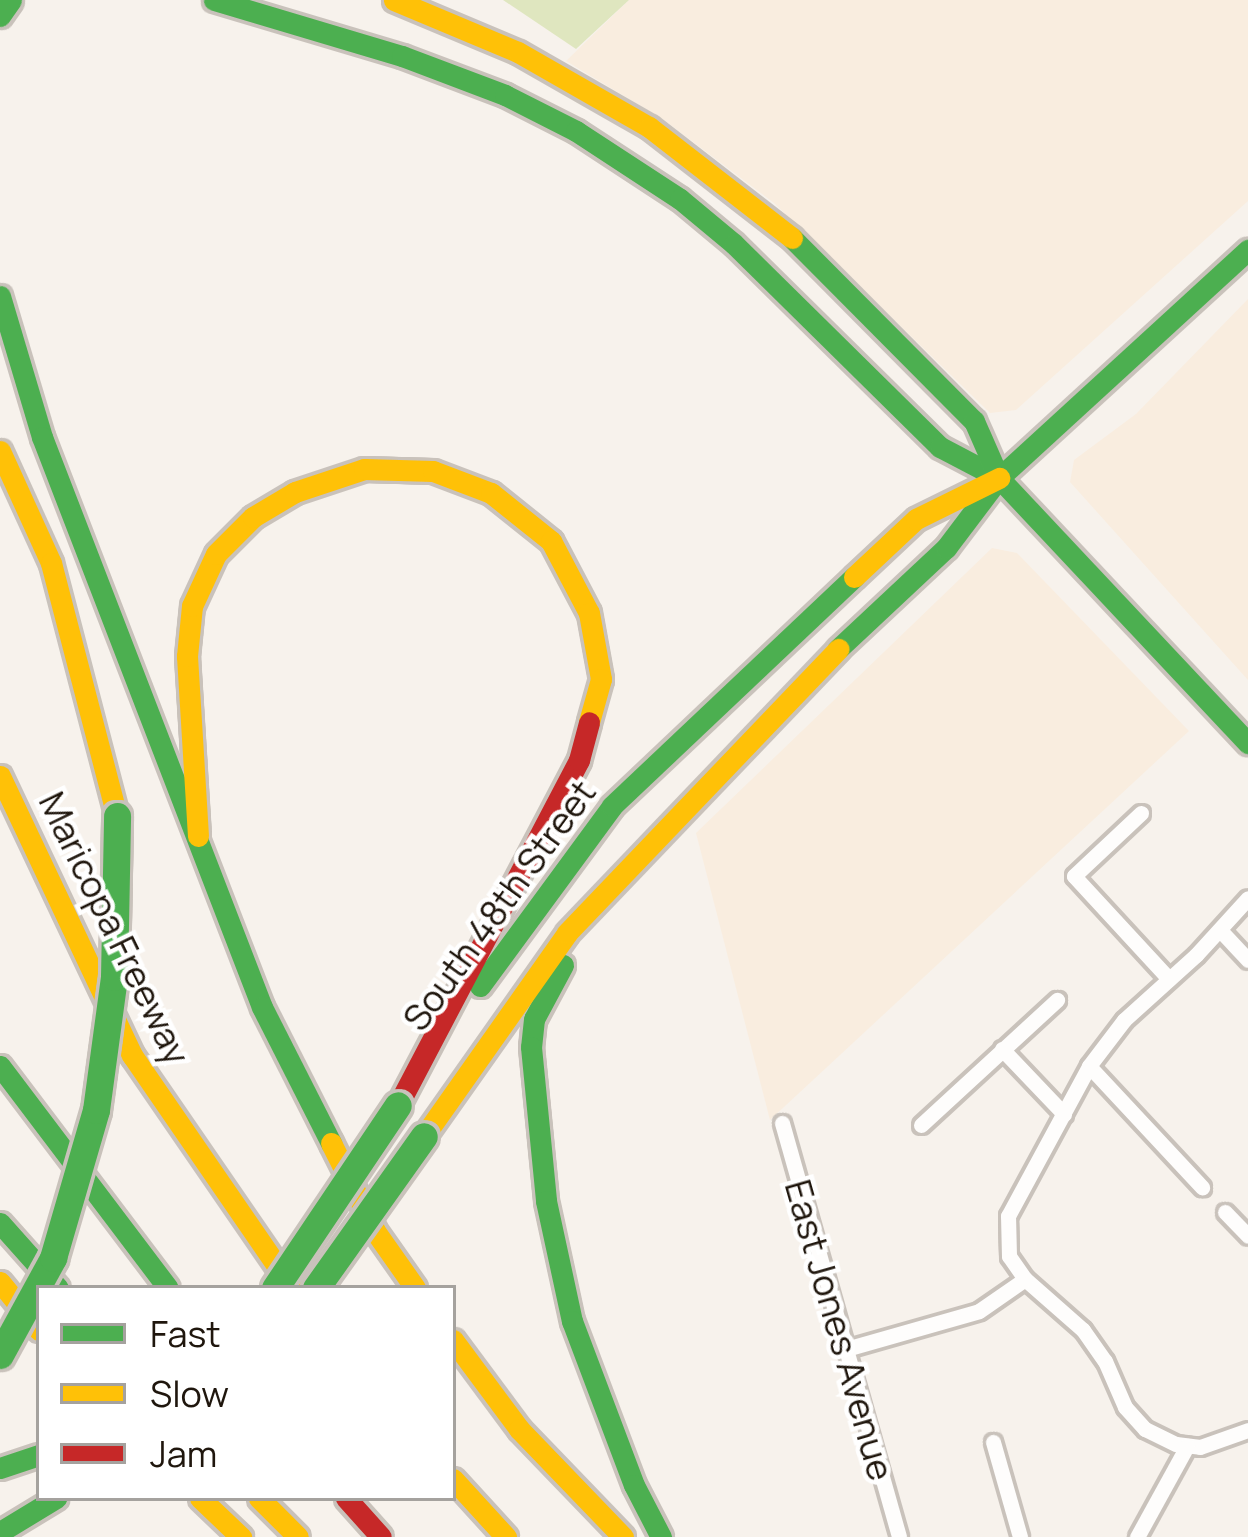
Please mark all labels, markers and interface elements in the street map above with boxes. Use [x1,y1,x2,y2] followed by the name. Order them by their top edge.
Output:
[394,771,604,1039] street label: South 48th Street
[30,785,200,1071] street label: Maricopa Freeway
[776,1175,904,1485] street label: East Jones Avenue
[36,1285,456,1501] legend
[150,1309,221,1358] text: Fast
[150,1369,229,1418] text: Slow
[150,1429,217,1478] text: Jam

